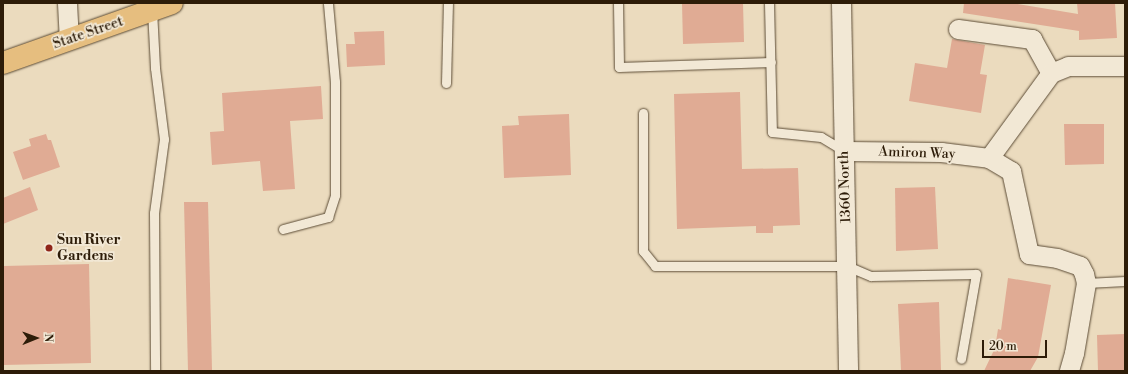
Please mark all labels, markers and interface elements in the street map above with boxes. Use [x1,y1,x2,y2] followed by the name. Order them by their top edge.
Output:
[51,13,125,53] street label: State Street
[878,143,956,163] street label: Amiron Way
[835,151,855,223] street label: 1360 North
[57,232,121,264] place label: Sun River Gardens
[44,243,54,253] marker: Sun River Gardens
[16,318,56,358] north arrow
[984,332,1049,358] scale bar
[41,333,55,342] text: N
[989,339,1017,354] text: 20 m

